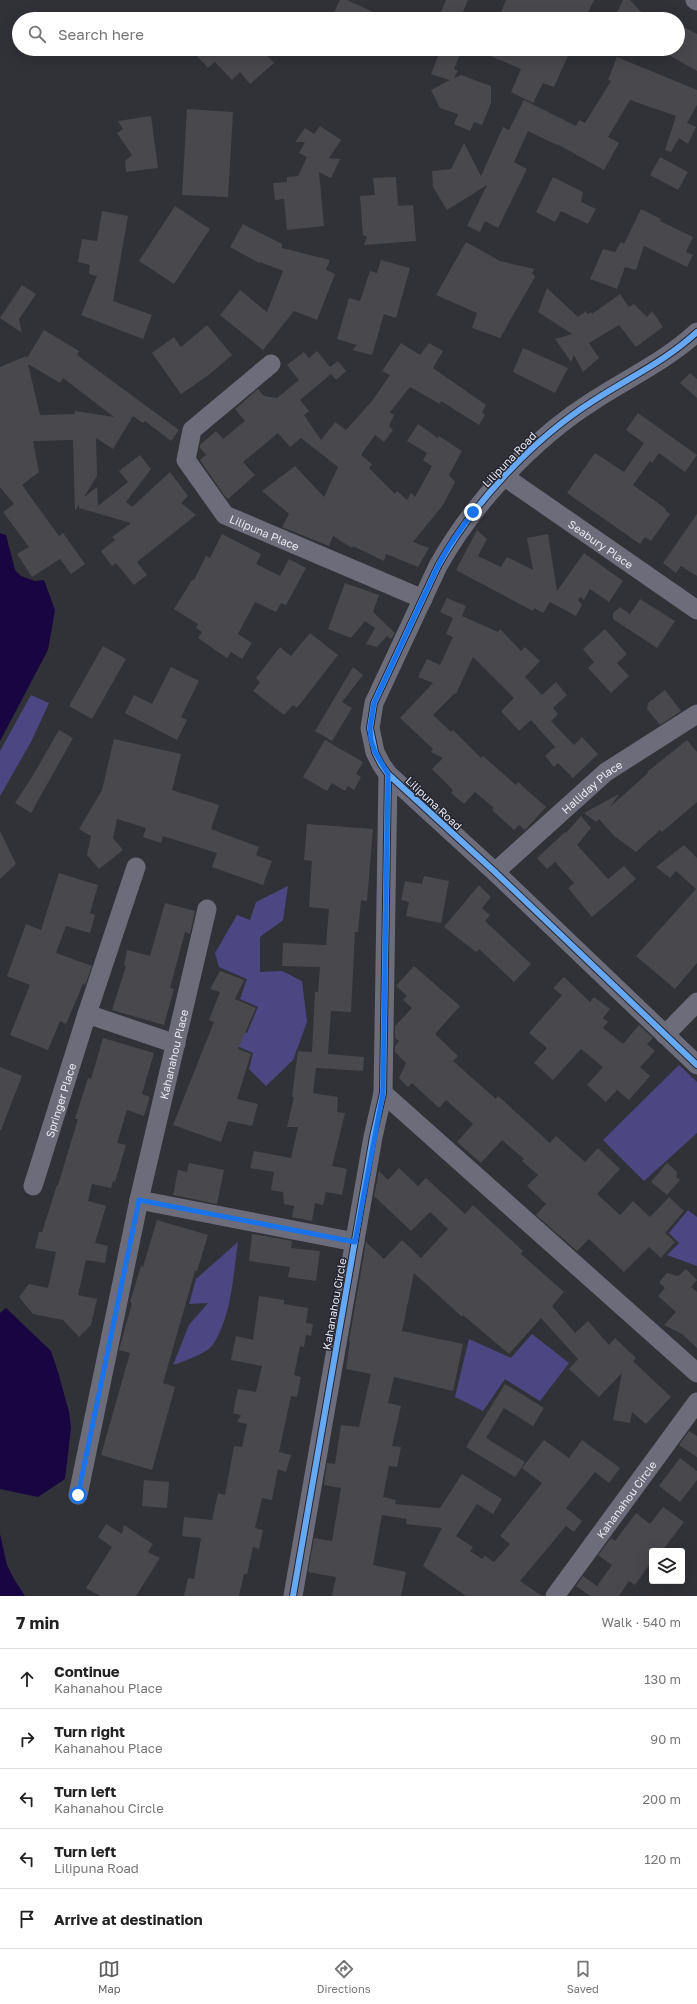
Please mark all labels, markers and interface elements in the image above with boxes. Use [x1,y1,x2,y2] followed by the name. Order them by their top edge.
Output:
[12,12,685,56] search box
[26,23,48,45] icon: search
[58,25,144,43] text: Search here
[479,429,539,489] street label: Lilipuna Road
[464,503,482,521] route end
[228,511,301,552] street label: Lilipuna Place
[566,517,636,571] street label: Seabury Place
[558,757,624,816] street label: Halliday Place
[403,774,465,832] street label: Lilipuna Road
[156,1008,190,1100] street label: Kahanahou Place
[42,1061,78,1139] street label: Springer Place
[320,1257,348,1351] street label: Kahanahou Circle
[593,1458,659,1540] street label: Kahanahou Circle
[69,1486,87,1504] route start
[649,1548,685,1584] map controls
[649,1548,685,1584] button: layers
[16,1612,59,1633] text: 7 min
[602,1614,681,1630] text: Walk · 540 m
[54,1662,120,1680] text: Continue
[16,1668,38,1690] icon: ahead
[644,1671,681,1687] text: 130 m
[54,1680,162,1696] text: Kahanahou Place
[54,1722,125,1740] text: Turn right
[16,1728,38,1750] icon: right
[650,1731,681,1747] text: 90 m
[54,1740,162,1756] text: Kahanahou Place
[54,1782,116,1800] text: Turn left
[16,1788,38,1810] icon: left
[643,1791,681,1807] text: 200 m
[54,1800,164,1816] text: Kahanahou Circle
[54,1842,116,1860] text: Turn left
[16,1848,38,1870] icon: left
[644,1851,681,1867] text: 120 m
[54,1860,139,1876] text: Lilipuna Road
[16,1908,38,1930] icon: arrive
[54,1910,203,1928] text: Arrive at destination
[98,1958,121,1995] tab: Map
[317,1958,371,1995] tab: Directions
[567,1958,599,1995] tab: Saved

